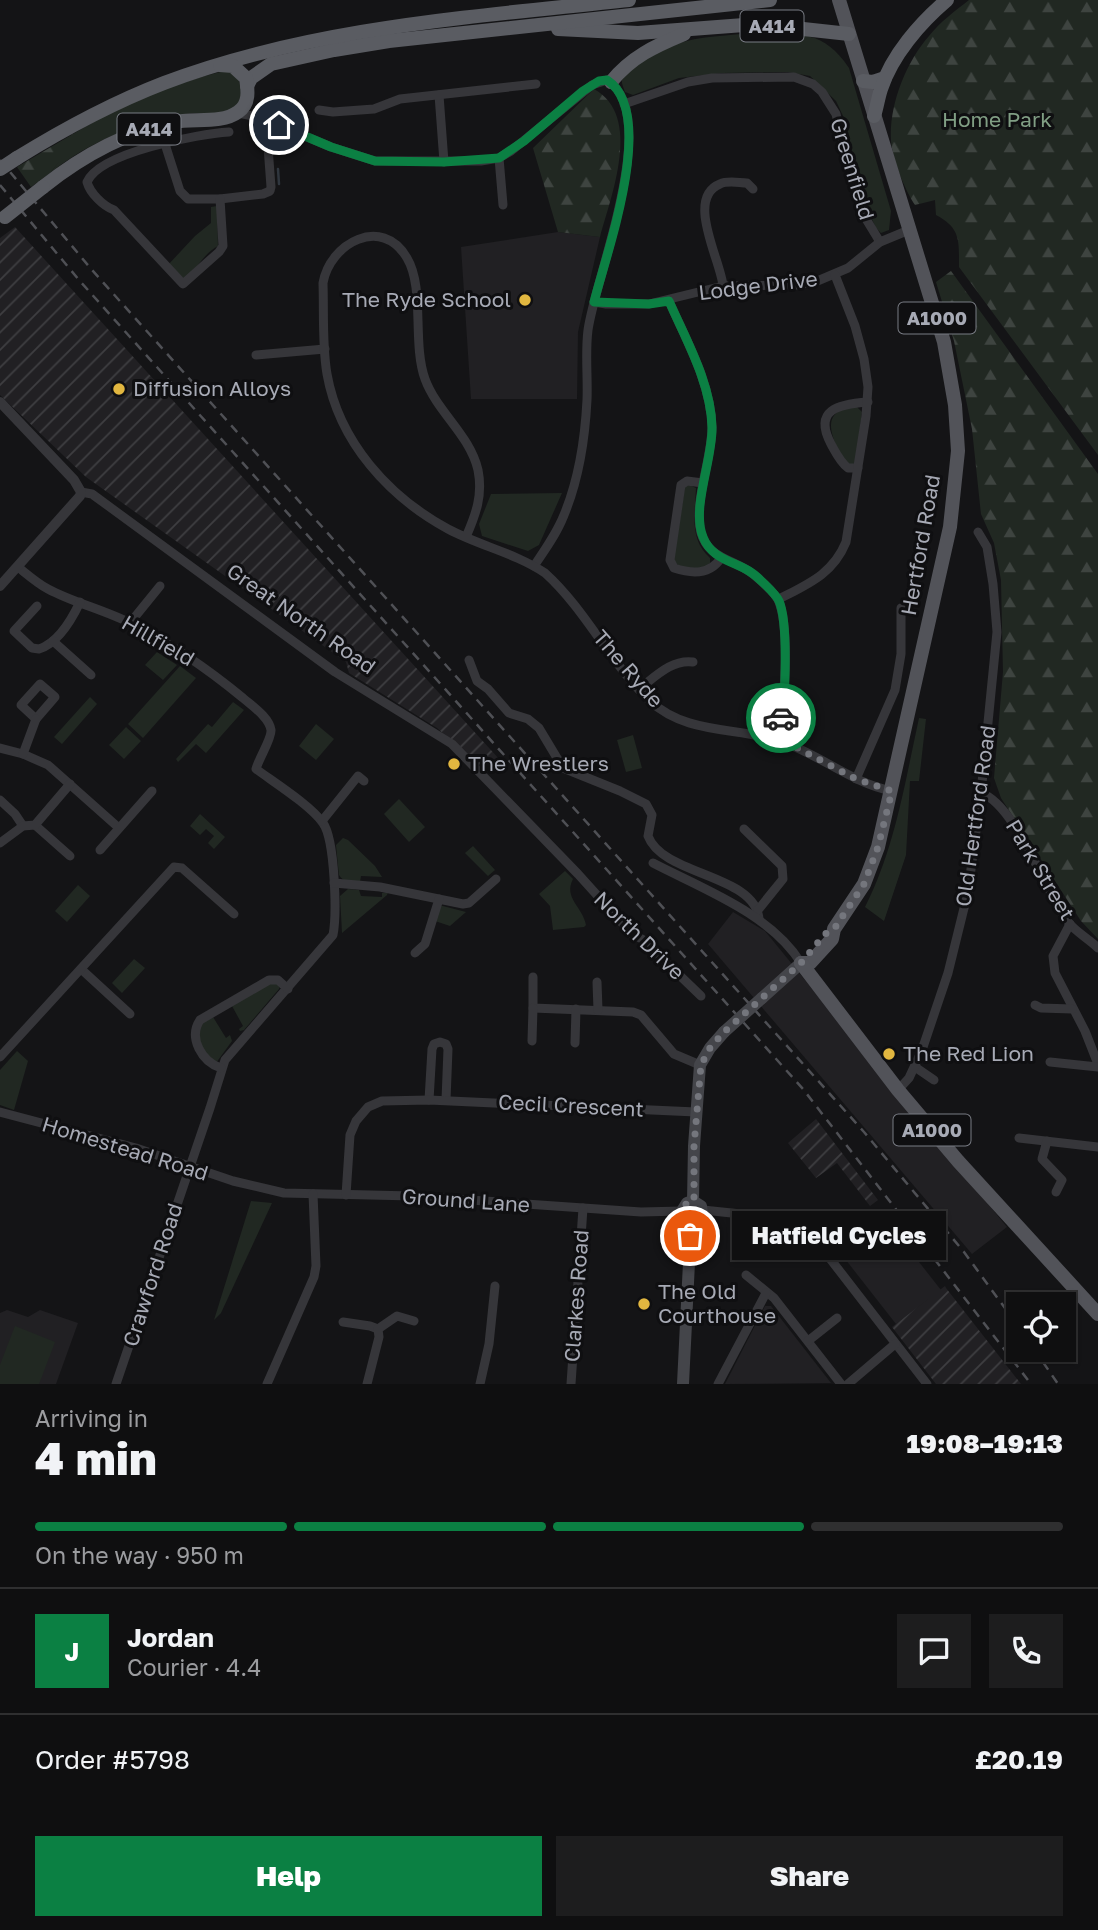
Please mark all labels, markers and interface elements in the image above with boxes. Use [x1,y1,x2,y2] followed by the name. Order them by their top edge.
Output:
[740,10,804,42] road number: A414
[249,95,309,155] pin
[260,106,298,144] icon: home
[942,106,1052,132] park label: Home Park
[118,113,180,144] road number: A414
[825,115,881,223] street label: Greenfield
[697,265,819,305] street label: Lodge Drive
[342,286,511,312] place label: The Ryde School
[517,292,533,308] marker: The Ryde School
[898,302,976,334] road number: A1000
[133,375,291,401] place label: Diffusion Alloys
[111,381,127,397] marker: Diffusion Alloys
[895,472,945,617] street label: Hertford Road
[222,557,381,679] street label: Great North Road
[118,609,199,671] street label: Hillfield
[588,624,669,712] street label: The Ryde
[746,683,816,753] courier
[762,699,800,737] icon: car
[949,723,1001,908] street label: Old Hertford Road
[468,750,609,776] place label: The Wrestlers
[446,756,462,772] marker: The Wrestlers
[1001,814,1081,925] street label: Park Street
[589,886,690,985] street label: North Drive
[903,1040,1034,1066] place label: The Red Lion
[881,1046,897,1062] marker: The Red Lion
[498,1088,645,1122] street label: Cecil Crescent
[39,1110,212,1186] street label: Homestead Road
[894,1114,970,1146] road number: A1000
[401,1183,531,1217] street label: Ground Lane
[117,1200,187,1350] street label: Crawford Road
[660,1206,720,1266] pin
[732,1212,945,1260] callout: Hatfield Cycles
[671,1217,709,1255] icon: bag
[752,1221,926,1249] text: Hatfield Cycles
[558,1229,594,1363] street label: Clarkes Road
[658,1278,776,1328] place label: The Old Courthouse
[1006,1292,1076,1362] map controls
[1006,1292,1076,1362] button: locate
[636,1296,652,1312] marker: The Old Courthouse
[35,1404,148,1432] text: Arriving in
[906,1428,1063,1459] text: 19:08–19:13
[35,1430,157,1485] text: 4 min
[35,1541,244,1569] text: On the way · 950 m
[897,1614,971,1688] button: chat
[989,1614,1063,1688] button: phone
[127,1622,214,1653] text: Jordan
[65,1636,79,1667] text: J
[127,1653,261,1681] text: Courier · 4.4
[35,1744,190,1775] text: Order #5798
[975,1744,1063,1775] text: £20.19
[35,1836,542,1916] button: Help
[556,1836,1063,1916] button: Share

